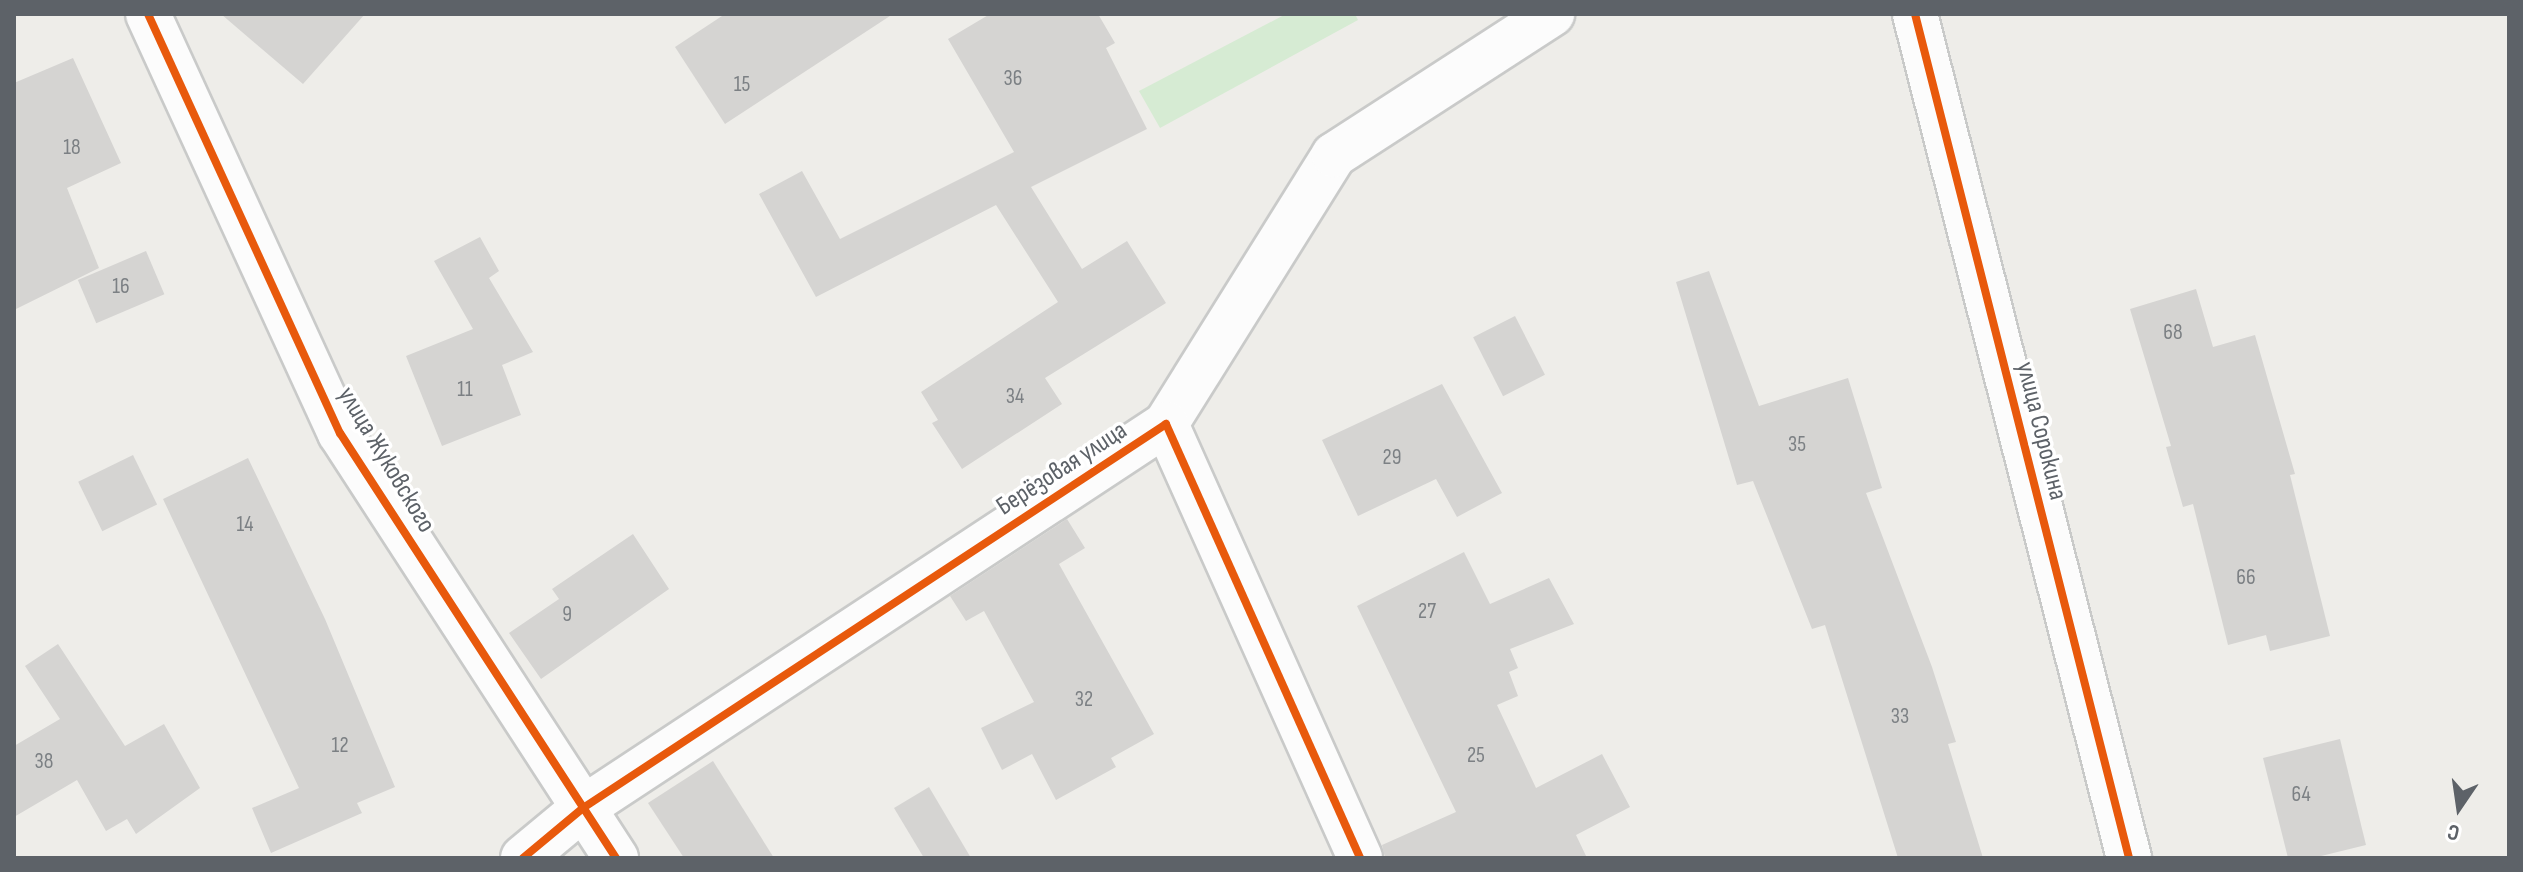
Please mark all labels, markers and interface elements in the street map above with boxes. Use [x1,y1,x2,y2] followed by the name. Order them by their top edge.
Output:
[1004,66,1022,92] house number: 36
[734,72,750,98] house number: 15
[63,135,81,161] house number: 18
[112,274,130,300] house number: 16
[2163,320,2183,346] house number: 68
[2009,359,2073,503] street label: улица Сорокина
[457,377,473,403] house number: 11
[330,382,442,538] street label: улица Жуковского
[1006,384,1024,410] house number: 34
[991,415,1133,523] street label: Берёзовая улица
[1788,432,1806,458] house number: 35
[1383,445,1401,471] house number: 29
[237,512,253,538] house number: 14
[2236,565,2256,591] house number: 66
[1418,599,1436,625] house number: 27
[562,602,572,628] house number: 9
[1075,687,1093,713] house number: 32
[1891,704,1909,730] house number: 33
[331,733,349,759] house number: 12
[1467,743,1485,769] house number: 25
[35,749,53,775] house number: 38
[2419,768,2499,848] north arrow
[2291,782,2311,808] house number: 64
[2445,817,2462,846] text: С

